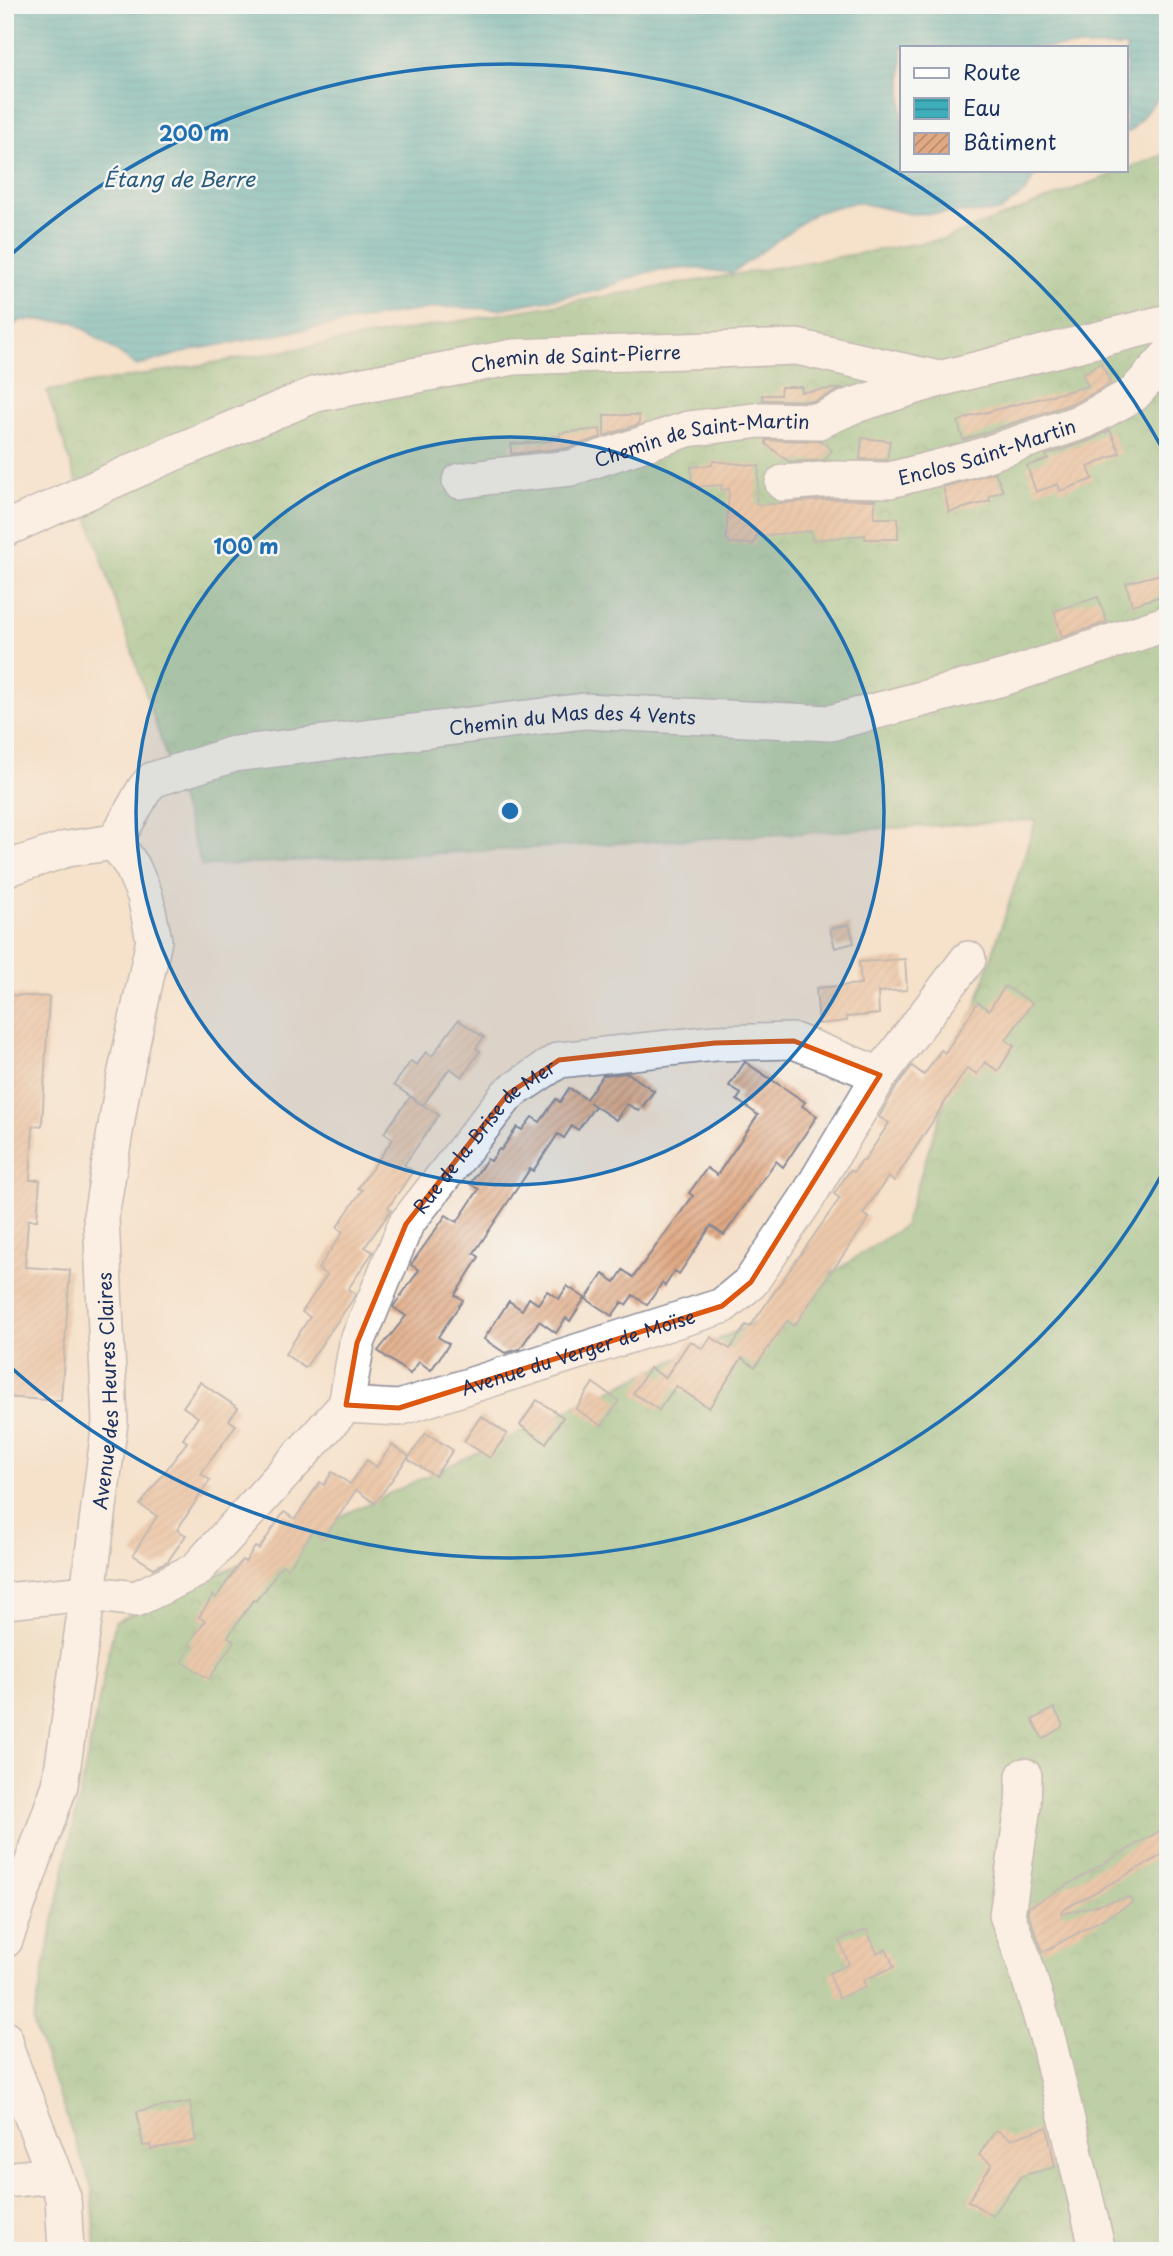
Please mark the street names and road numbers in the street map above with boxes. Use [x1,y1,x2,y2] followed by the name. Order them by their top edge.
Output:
[468,337,681,379] street label: Chemin de Saint-Pierre
[590,406,810,473] street label: Chemin de Saint-Martin
[895,411,1079,491] street label: Enclos Saint-Martin
[447,697,697,741] street label: Chemin du Mas des 4 Vents
[406,1052,561,1219] street label: Rue de la Brise de Mer
[85,1271,124,1511] street label: Avenue des Heures Claires
[457,1301,698,1402] street label: Avenue du Verger de Moïse

